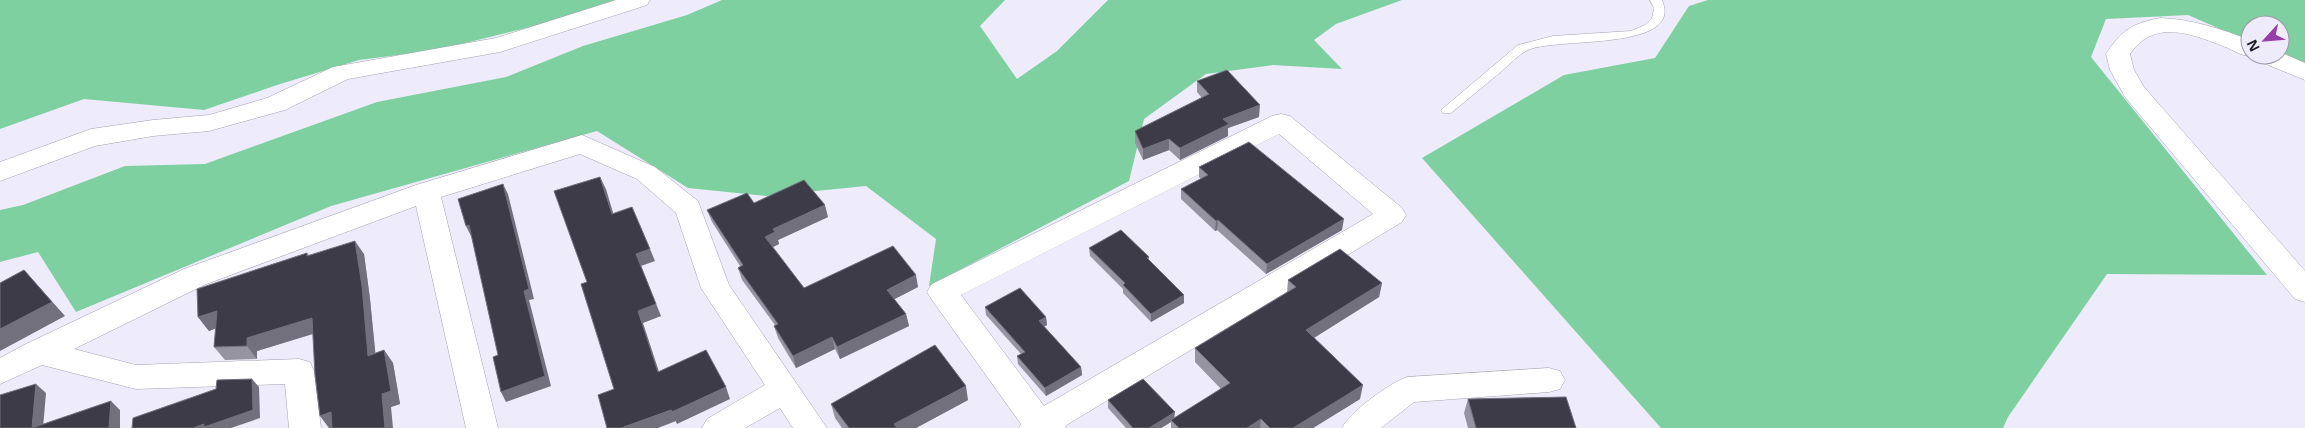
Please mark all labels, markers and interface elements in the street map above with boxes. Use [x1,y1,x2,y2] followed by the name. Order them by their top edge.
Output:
[2240,15,2290,65] north arrow
[2242,37,2264,55] text: N

